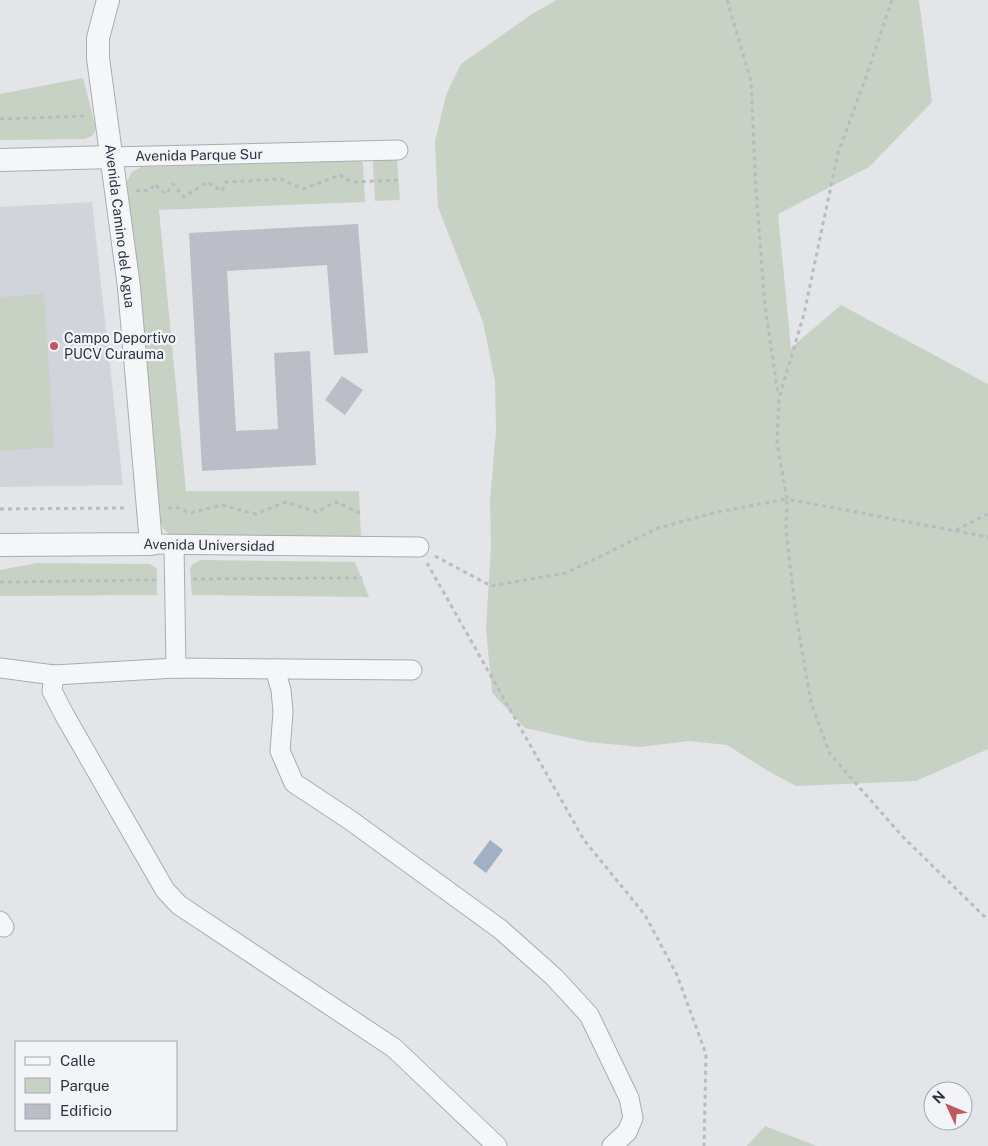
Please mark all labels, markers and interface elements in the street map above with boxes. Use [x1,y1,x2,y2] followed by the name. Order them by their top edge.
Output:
[102,143,138,309] street label: Avenida Camino del Agua
[135,146,263,164] street label: Avenida Parque Sur
[64,330,176,362] place label: Campo Deportivo PUCV Curauma
[48,340,60,352] marker: Campo Deportivo PUCV Curauma
[143,536,275,554] street label: Avenida Universidad
[15,1041,178,1131] legend
[60,1052,96,1069] text: Calle
[60,1077,110,1094] text: Parque
[923,1081,973,1131] north arrow
[929,1087,948,1106] text: N
[60,1102,112,1119] text: Edificio

